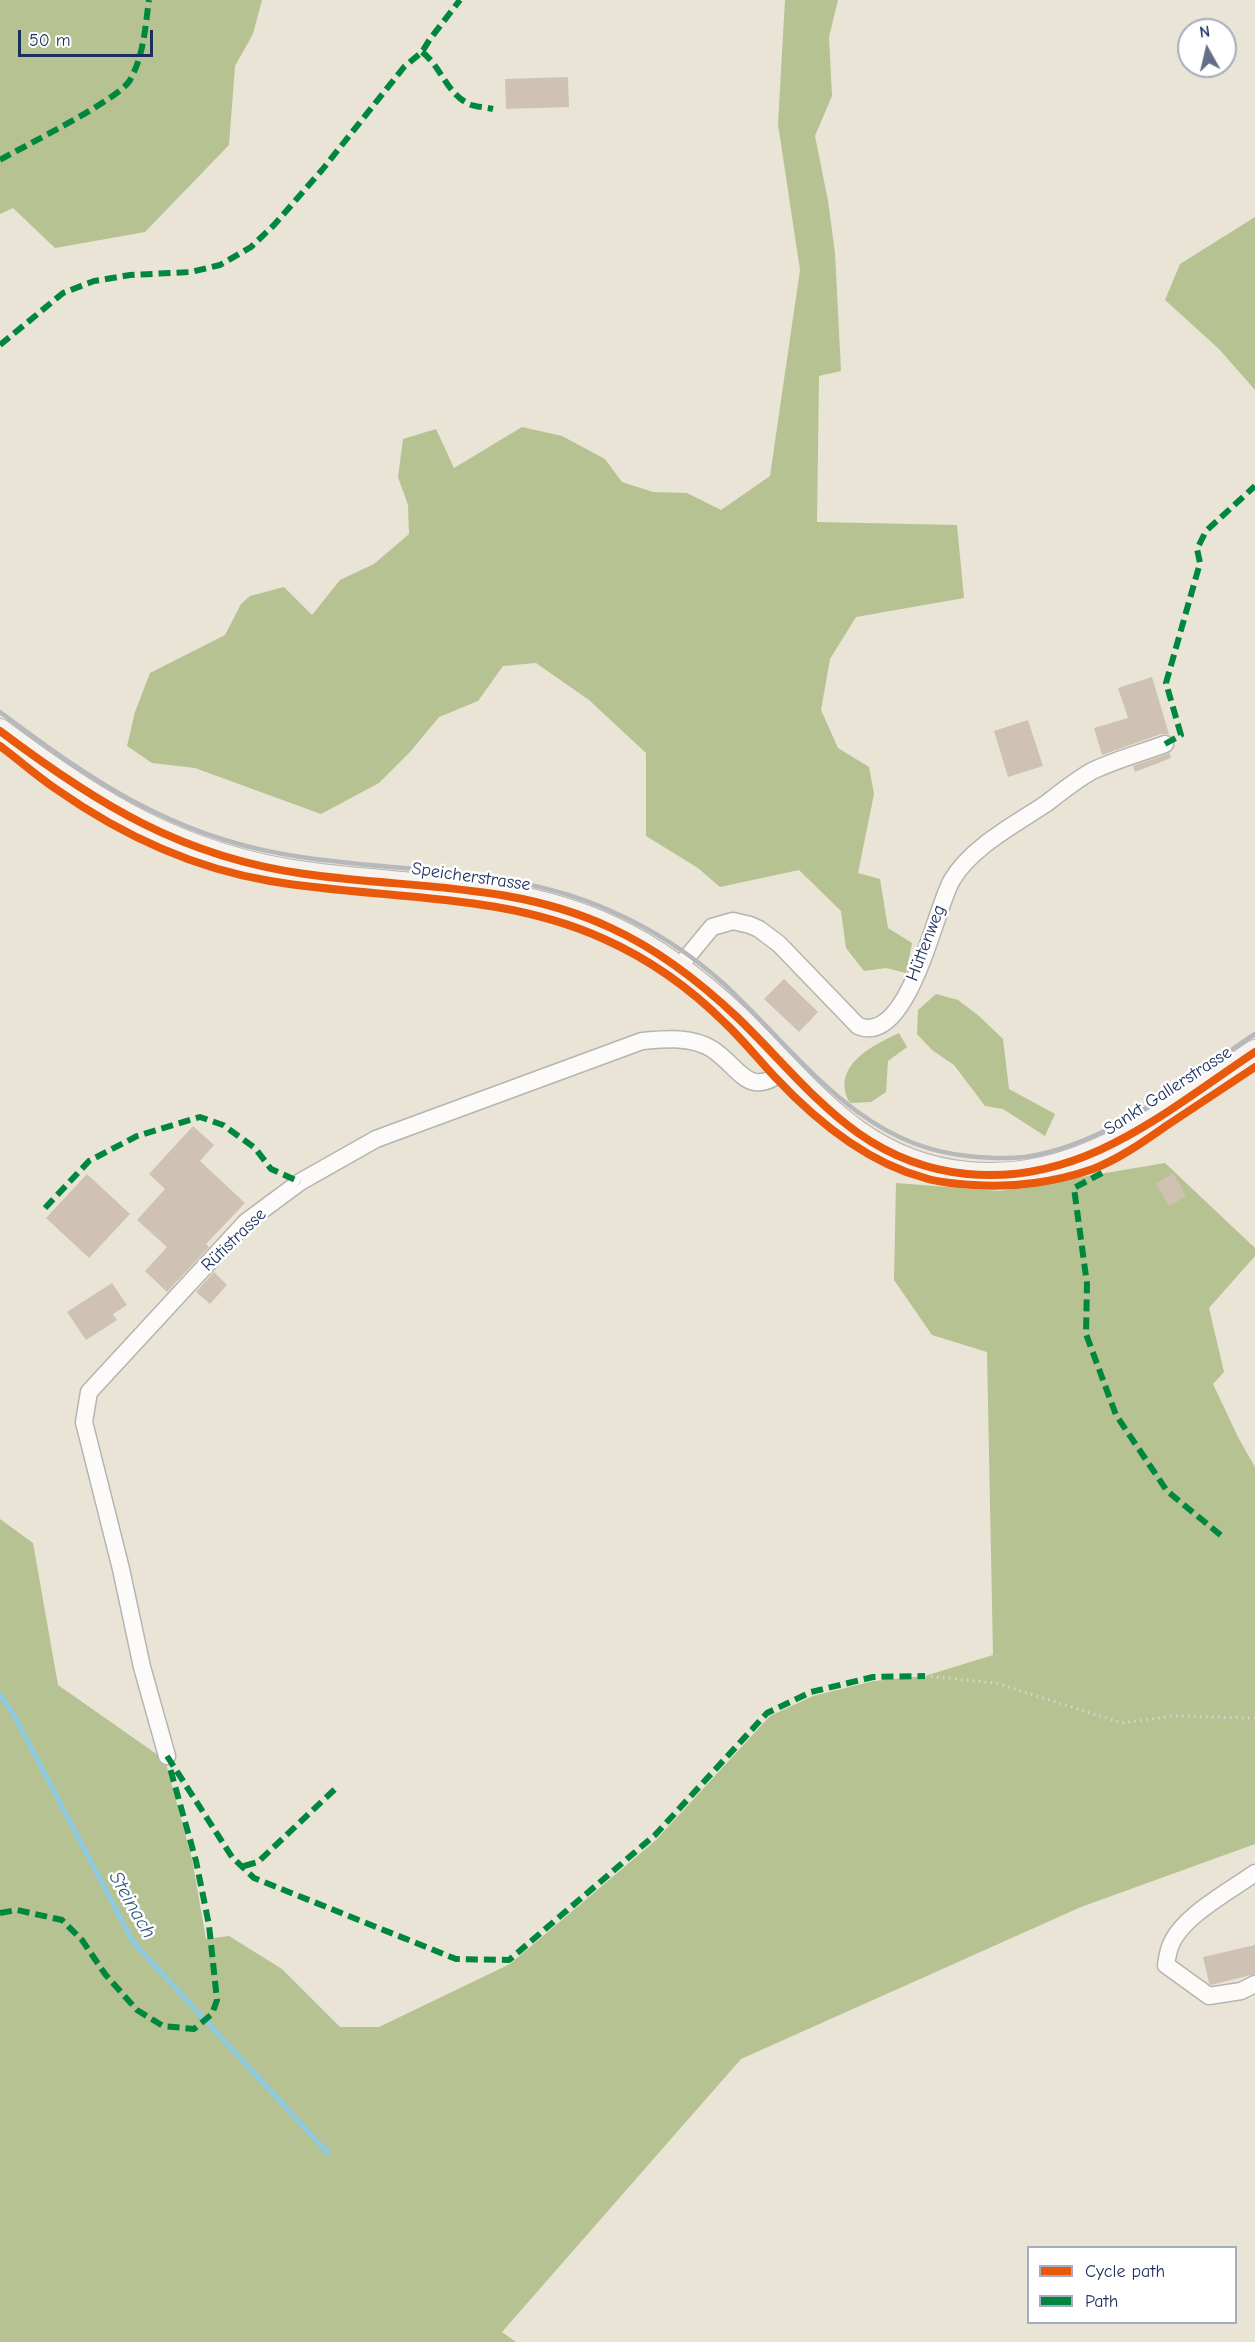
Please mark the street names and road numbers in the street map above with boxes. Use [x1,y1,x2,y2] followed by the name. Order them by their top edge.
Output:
[410,858,532,896] street label: Speicherstrasse
[902,902,950,984] street label: Hüttenweg
[1100,1042,1236,1140] street label: Sankt Gallerstrasse
[197,1204,271,1276] street label: Rütistrasse

